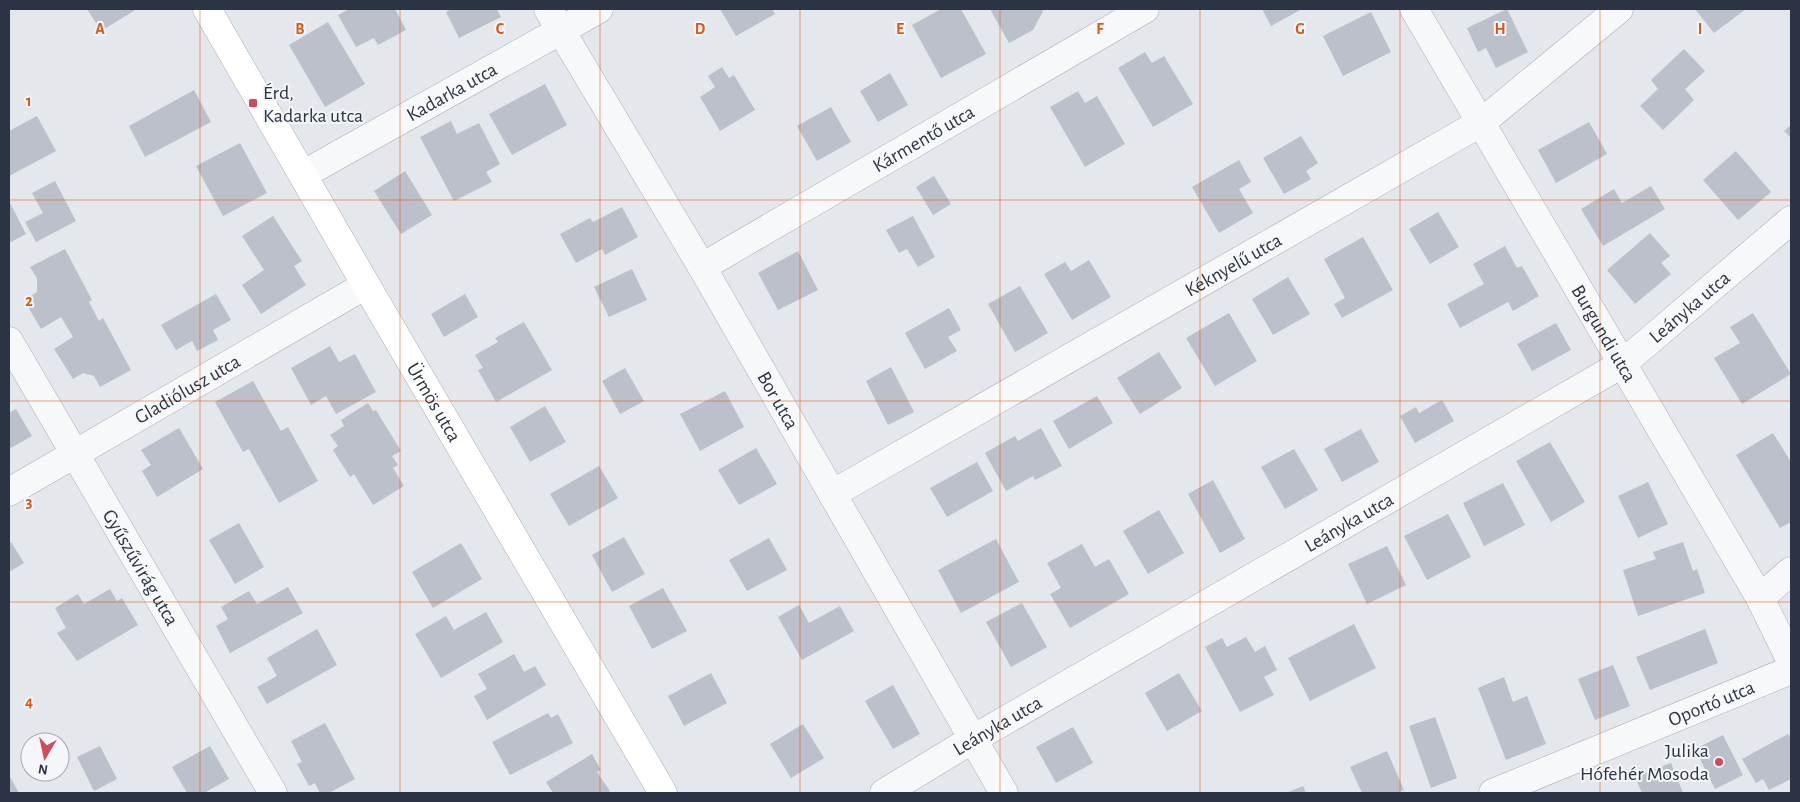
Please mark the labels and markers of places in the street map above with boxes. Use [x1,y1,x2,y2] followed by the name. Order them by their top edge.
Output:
[263,82,363,126] place label: Érd, Kadarka utca
[247,97,259,109] marker: Érd, Kadarka utca
[1580,741,1709,784] place label: Julika Hófehér Mosoda
[1713,756,1725,768] marker: Julika Hófehér Mosoda

